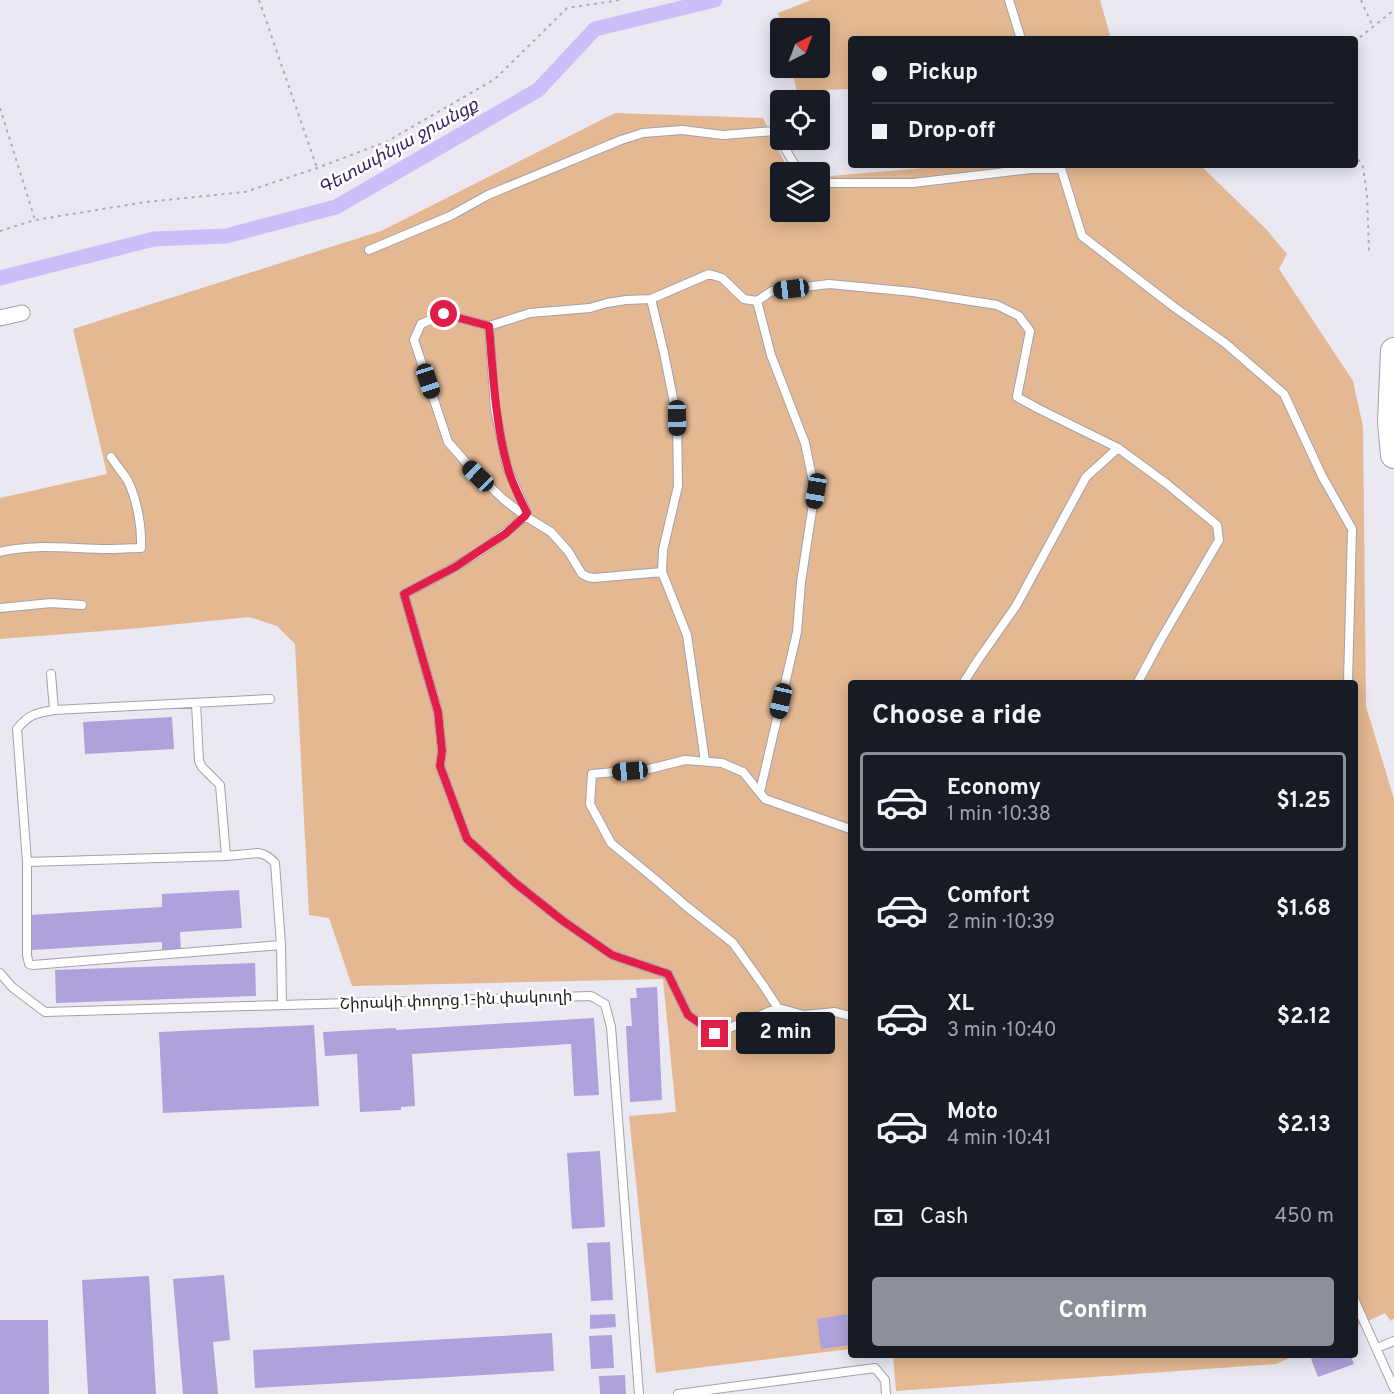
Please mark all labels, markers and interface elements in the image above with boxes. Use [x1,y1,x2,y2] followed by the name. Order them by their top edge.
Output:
[770,18,830,78] north arrow
[770,18,830,222] map controls
[908,60,978,87] text: Pickup
[770,90,830,150] button: locate
[315,93,484,201] water label: Գետափնյա ջրանցք
[908,118,995,145] text: Drop-off
[770,162,830,222] button: layers
[772,278,810,300] car
[430,300,457,327] route start
[414,361,442,401] car
[668,400,686,436] car
[459,457,497,495] car
[804,472,828,510] car
[768,681,794,721] car
[872,699,1042,733] text: Choose a ride
[611,760,649,782] car
[875,775,929,829] icon: car
[947,775,1041,802] text: Economy
[1277,788,1331,815] text: $1.25
[947,802,1051,828] text: 1 min · 10:38
[875,883,929,937] icon: car
[947,883,1030,910] text: Comfort
[1276,896,1331,923] text: $1.68
[947,910,1055,936] text: 2 min · 10:39
[339,987,573,1015] street label: Շիրակի փողոց 1-ին փակուղի
[875,991,929,1045] icon: car
[947,991,974,1018] text: XL
[1277,1004,1331,1031] text: $2.12
[736,1013,835,1055] callout: 2 min
[947,1018,1056,1044] text: 3 min · 10:40
[701,1020,728,1047] route end
[759,1020,812,1046] text: 2 min
[875,1099,929,1153] icon: car
[947,1099,998,1126] text: Moto
[1277,1112,1331,1139] text: $2.13
[947,1126,1051,1152] text: 4 min · 10:41
[872,1201,905,1234] icon: cash
[920,1204,969,1231] text: Cash
[1275,1204,1334,1230] text: 450 m
[872,1277,1334,1346] button: Confirm

